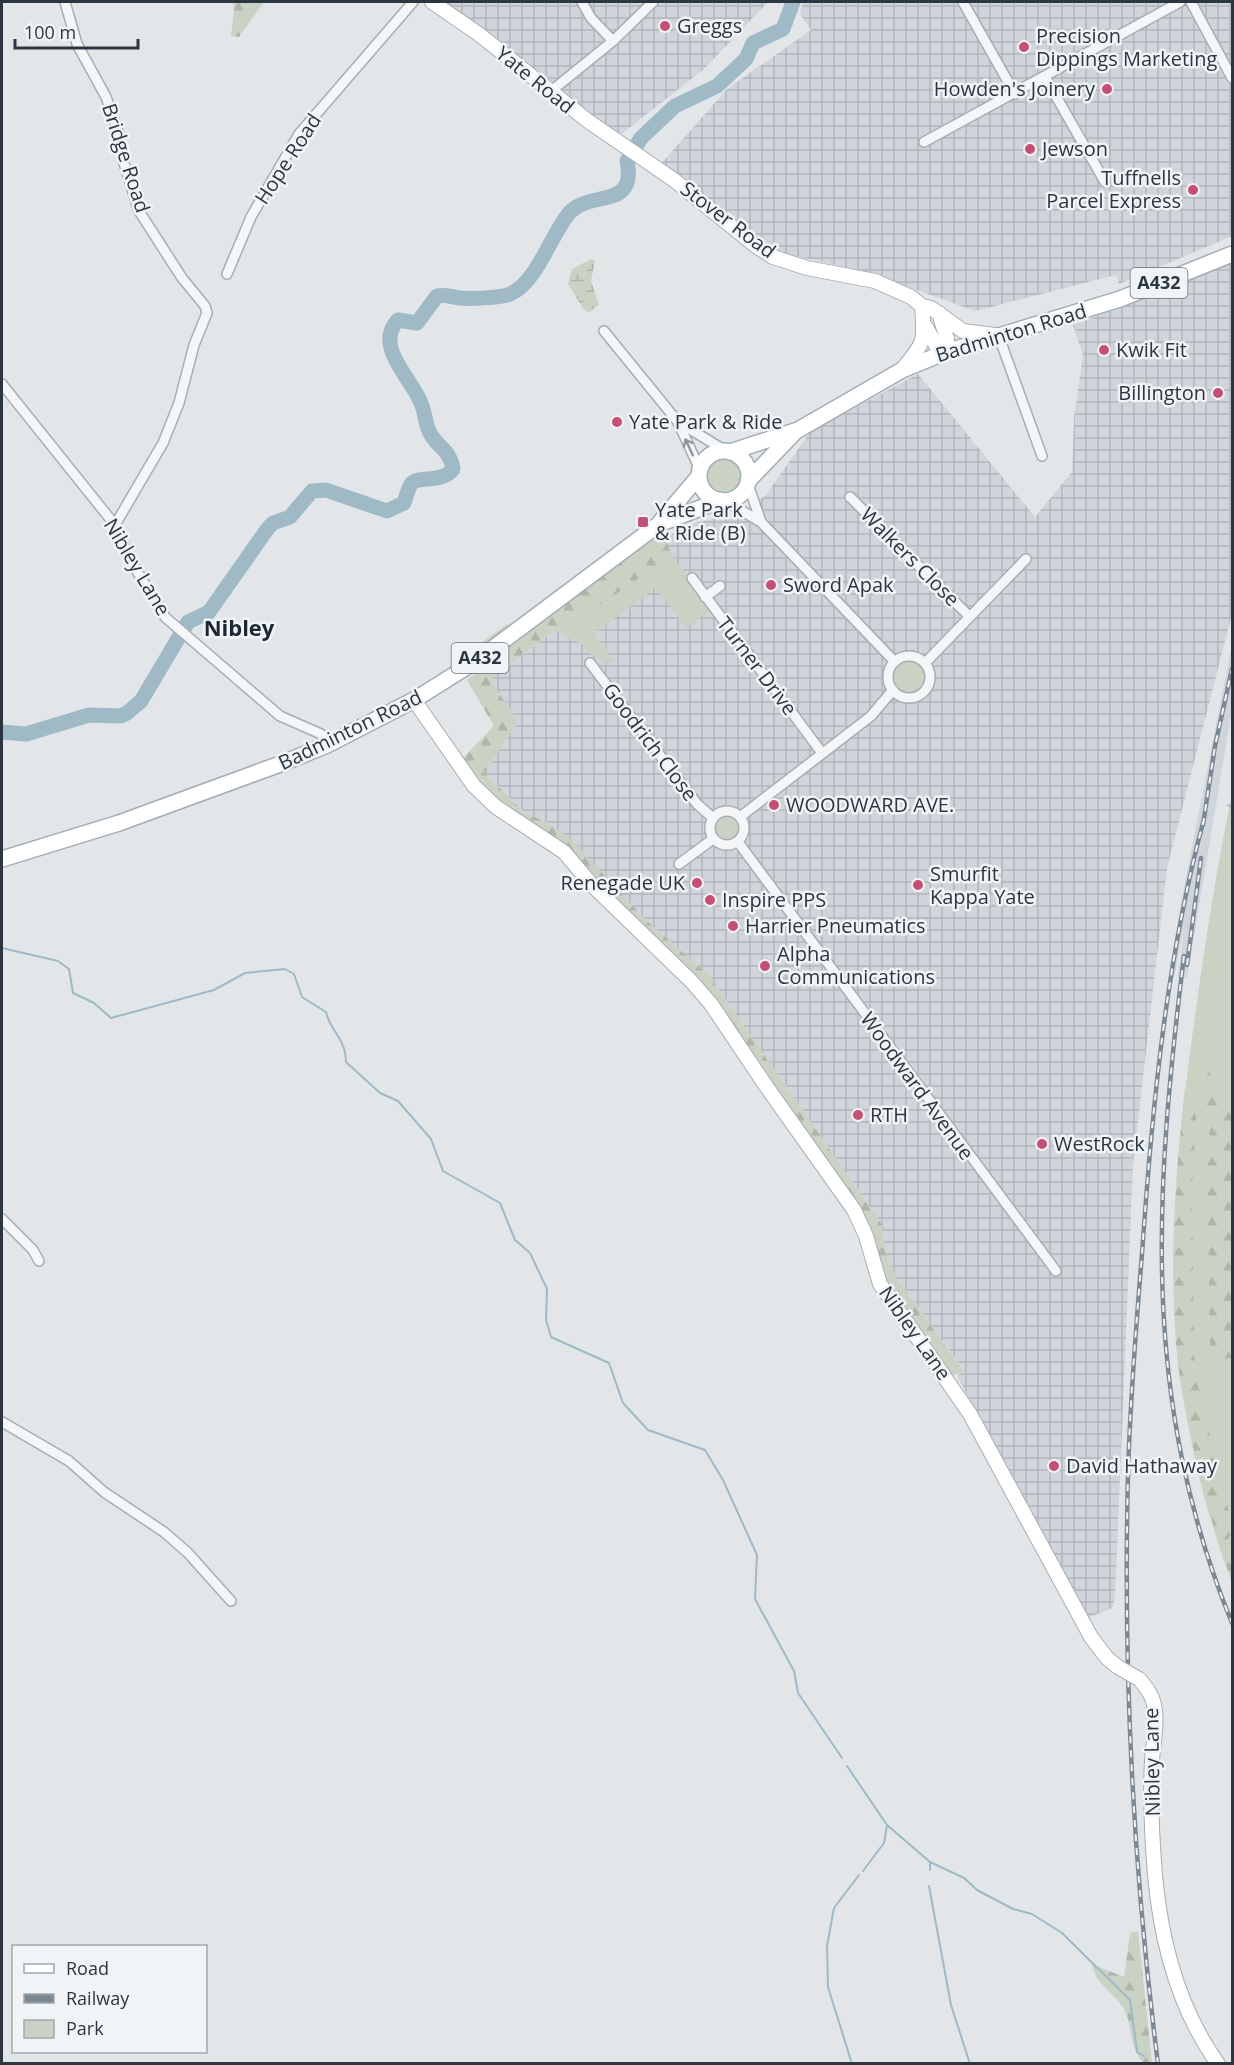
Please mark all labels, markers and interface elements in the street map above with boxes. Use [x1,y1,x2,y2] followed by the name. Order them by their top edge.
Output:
[15,12,138,50] scale bar
[677,12,742,39] place label: Greggs
[658,19,672,33] marker: Greggs
[24,20,76,44] text: 100 m
[1036,22,1217,72] place label: Precision Dippings Marketing
[490,40,580,120] street label: Yate Road
[1017,40,1031,54] marker: Precision Dippings Marketing
[934,75,1096,102] place label: Howden's Joinery
[1100,82,1114,96] marker: Howden's Joinery
[96,100,157,216] street label: Bridge Road
[248,108,327,209] street label: Hope Road
[1040,135,1108,162] place label: Jewson
[1023,142,1037,156] marker: Jewson
[1046,164,1181,214] place label: Tuffnells Parcel Express
[675,175,781,264] street label: Stover Road
[1186,183,1200,197] marker: Tuffnells Parcel Express
[1130,268,1188,298] road number: A432
[932,297,1090,368] street label: Badminton Road
[1116,336,1187,363] place label: Kwik Fit
[1097,343,1111,357] marker: Kwik Fit
[1118,379,1206,406] place label: Billington
[1211,386,1225,400] marker: Billington
[629,408,783,435] place label: Yate Park & Ride
[610,415,624,429] marker: Yate Park & Ride
[682,438,694,456] one-way arrow
[655,496,746,546] place label: Yate Park & Ride (B)
[855,501,966,612] street label: Walkers Close
[98,513,177,620] street label: Nibley Lane
[636,515,650,529] marker: Yate Park & Ride (B)
[783,571,894,598] place label: Sword Apak
[764,578,778,592] marker: Sword Apak
[711,611,803,721] street label: Turner Drive
[204,612,275,642] district label: Nibley
[452,643,508,673] road number: A432
[597,677,704,806] street label: Goodrich Close
[274,683,426,776] street label: Badminton Road
[786,791,954,818] place label: WOODWARD AVE.
[767,798,781,812] marker: WOODWARD AVE.
[930,860,1035,910] place label: Smurfit Kappa Yate
[560,869,686,896] place label: Renegade UK
[690,876,704,890] marker: Renegade UK
[911,878,925,892] marker: Smurfit Kappa Yate
[722,886,826,913] place label: Inspire PPS
[703,893,717,907] marker: Inspire PPS
[745,912,926,939] place label: Harrier Pneumatics
[726,919,740,933] marker: Harrier Pneumatics
[777,940,935,990] place label: Alpha Communications
[758,959,772,973] marker: Alpha Communications
[855,1006,980,1165] street label: Woodward Avenue
[870,1101,908,1128] place label: RTH
[851,1108,865,1122] marker: RTH
[1054,1130,1145,1157] place label: WestRock
[1035,1137,1049,1151] marker: WestRock
[873,1280,958,1385] street label: Nibley Lane
[1066,1452,1218,1479] place label: David Hathaway
[1047,1459,1061,1473] marker: David Hathaway
[1137,1707,1166,1817] street label: Nibley Lane
[12,1945,207,2053] legend
[66,1956,109,1980] text: Road
[66,1986,130,2010] text: Railway
[66,2016,104,2040] text: Park

